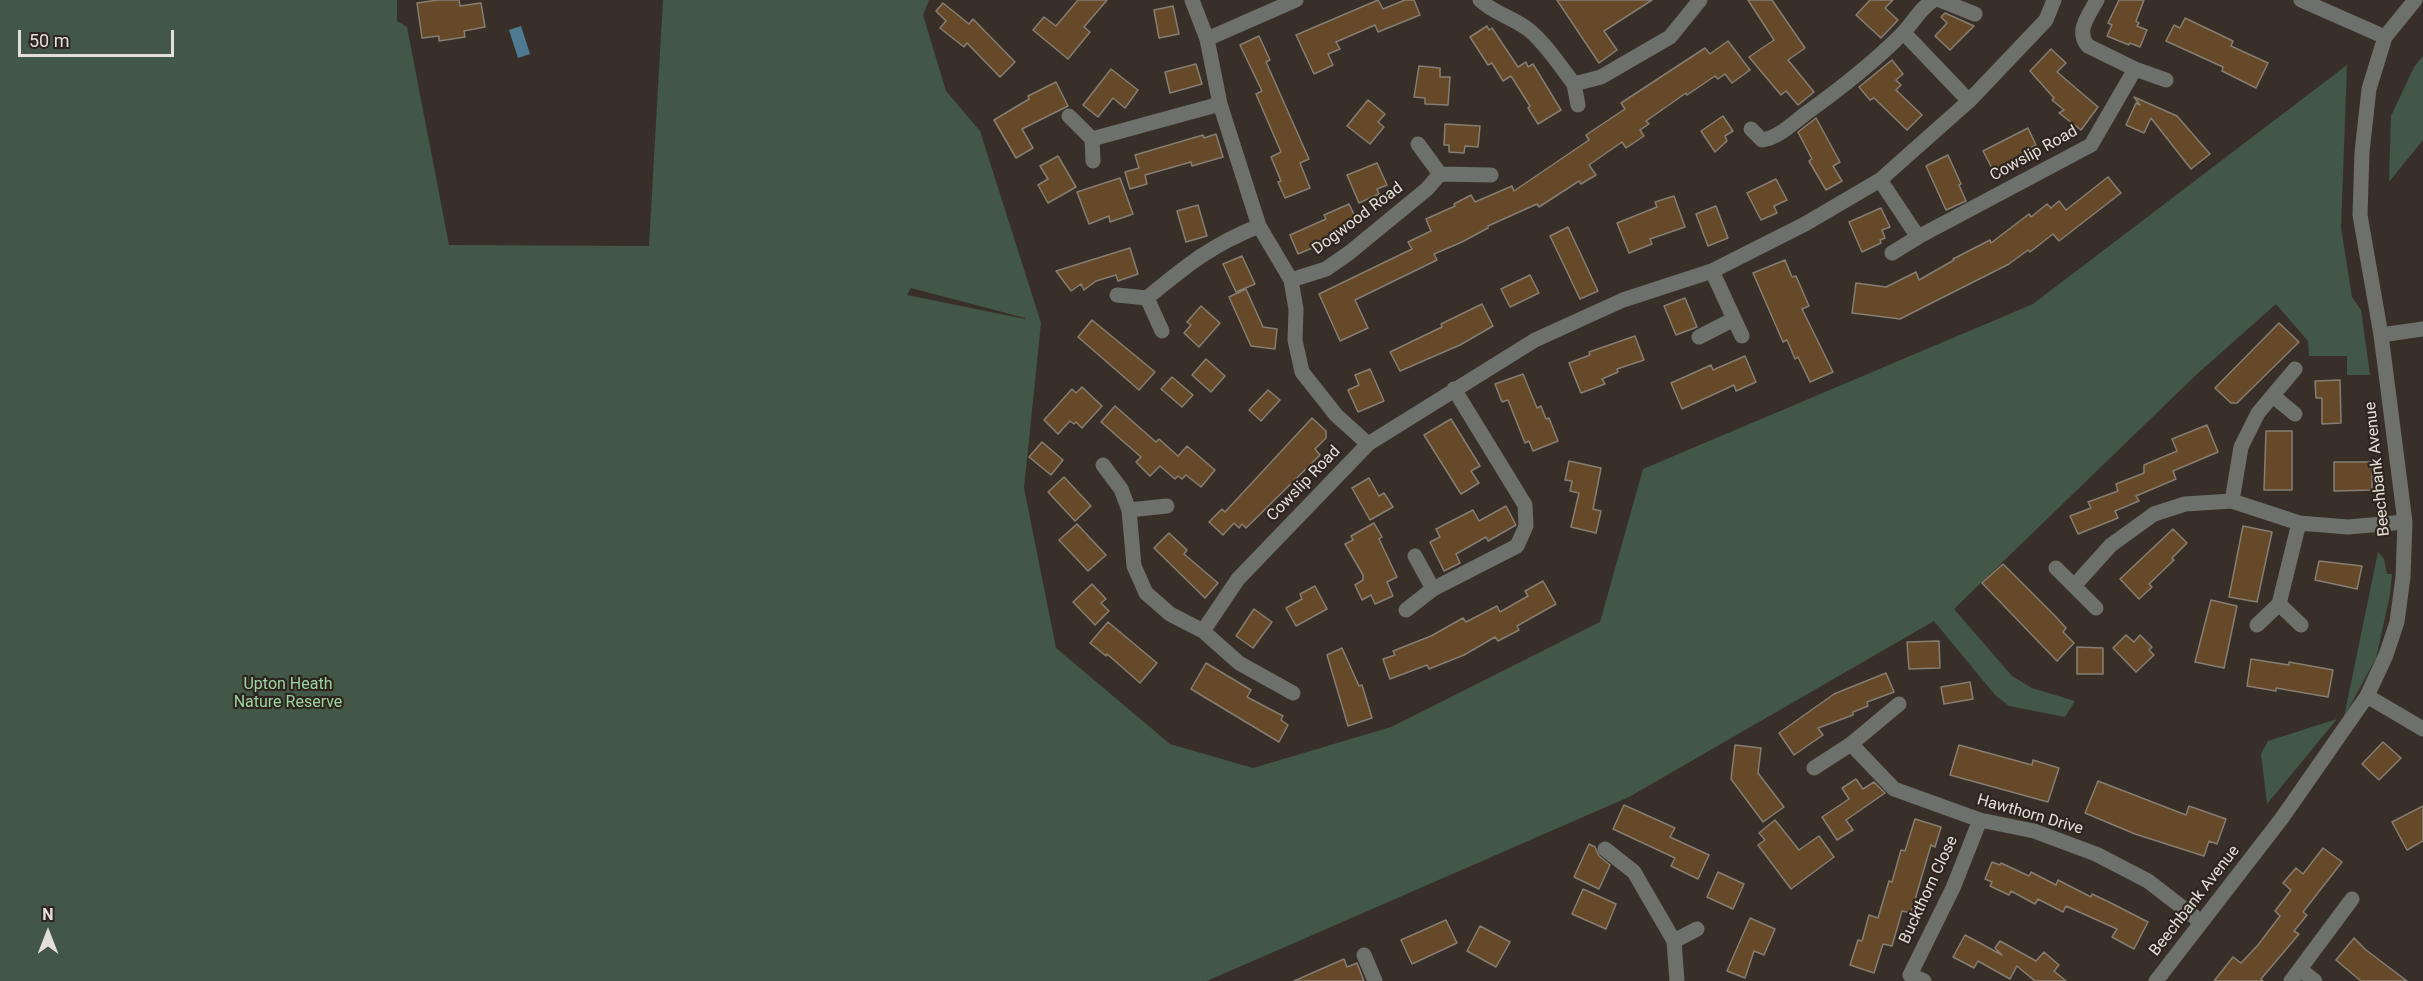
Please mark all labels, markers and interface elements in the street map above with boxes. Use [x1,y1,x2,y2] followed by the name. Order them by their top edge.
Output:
[21,18,177,56] scale bar
[29,30,69,51] text: 50 m
[1987,122,2081,186] street label: Cowslip Road
[1309,179,1407,259] street label: Dogwood Road
[2361,401,2395,537] street label: Beechbank Avenue
[1263,442,1345,526] street label: Cowslip Road
[234,675,342,713] park label: Upton Heath Nature Reserve
[1975,791,2085,839] street label: Hawthorn Drive
[1896,833,1962,947] street label: Buckthorn Close
[2146,842,2244,960] street label: Beechbank Avenue
[18,903,78,963] north arrow
[42,905,54,924] text: N

